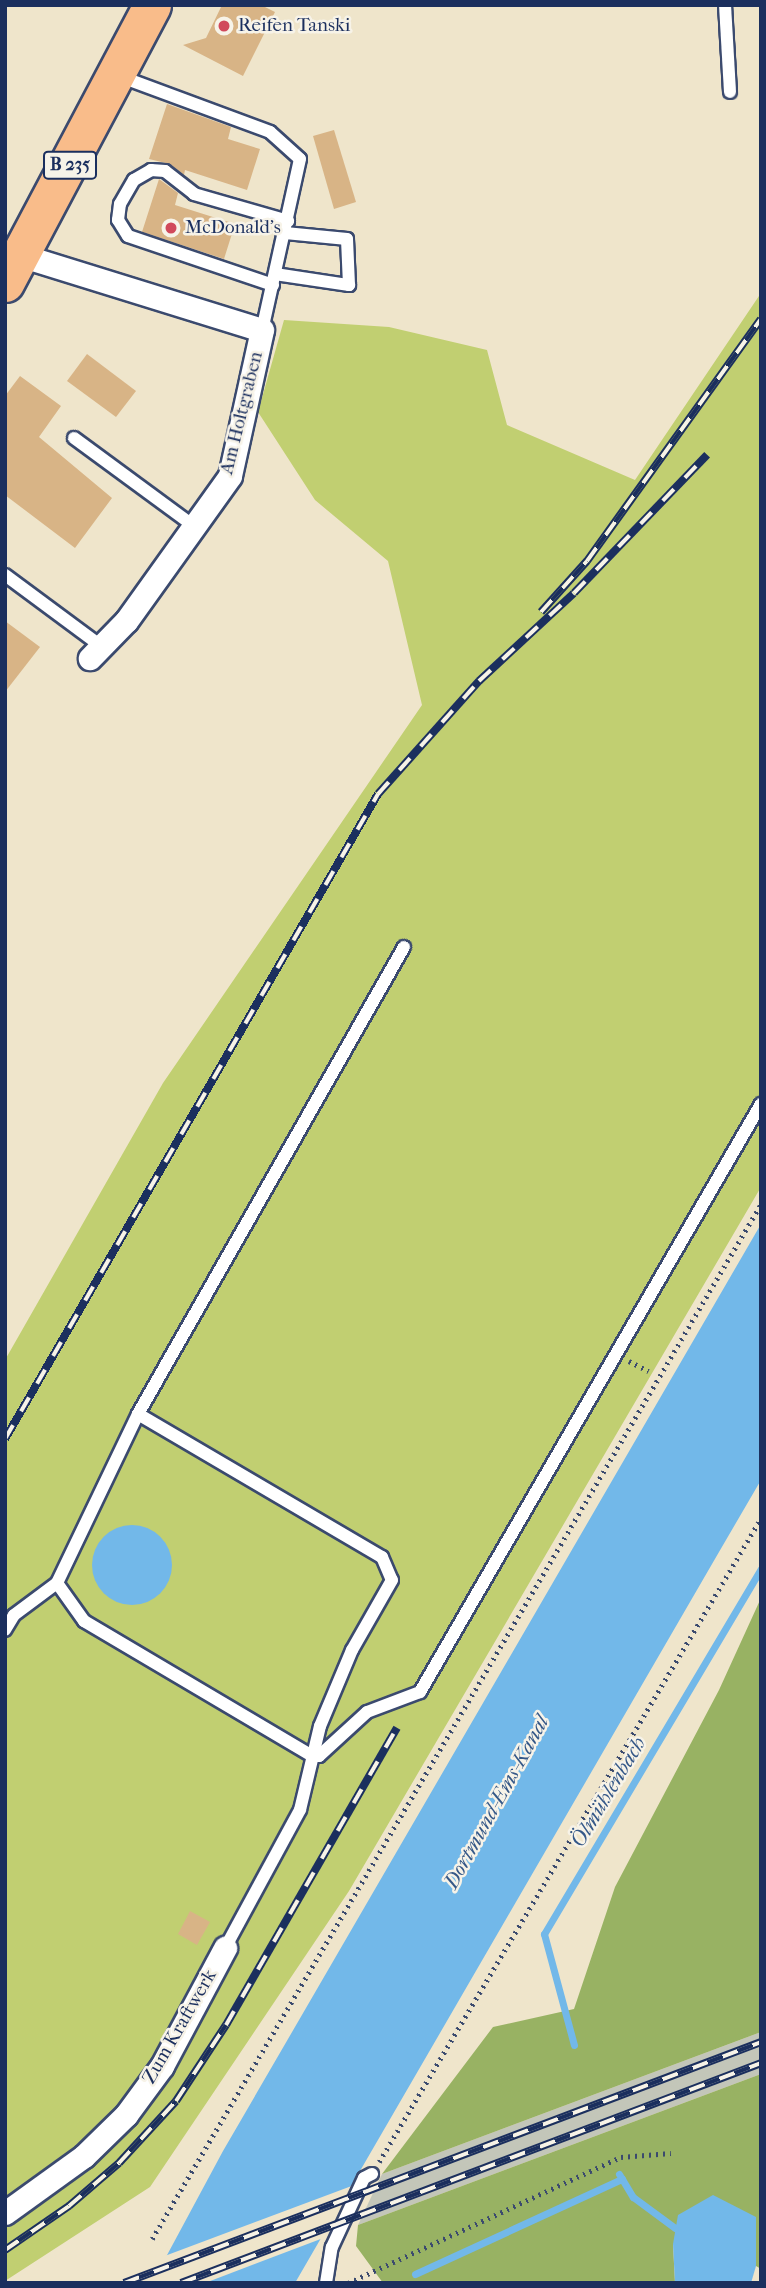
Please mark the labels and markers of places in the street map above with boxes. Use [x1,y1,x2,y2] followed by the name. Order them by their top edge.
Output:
[238,15,350,37] place label: Reifen Tanski
[216,18,232,34] marker: Reifen Tanski
[185,217,281,239] place label: McDonald's
[163,220,179,236] marker: McDonald's

